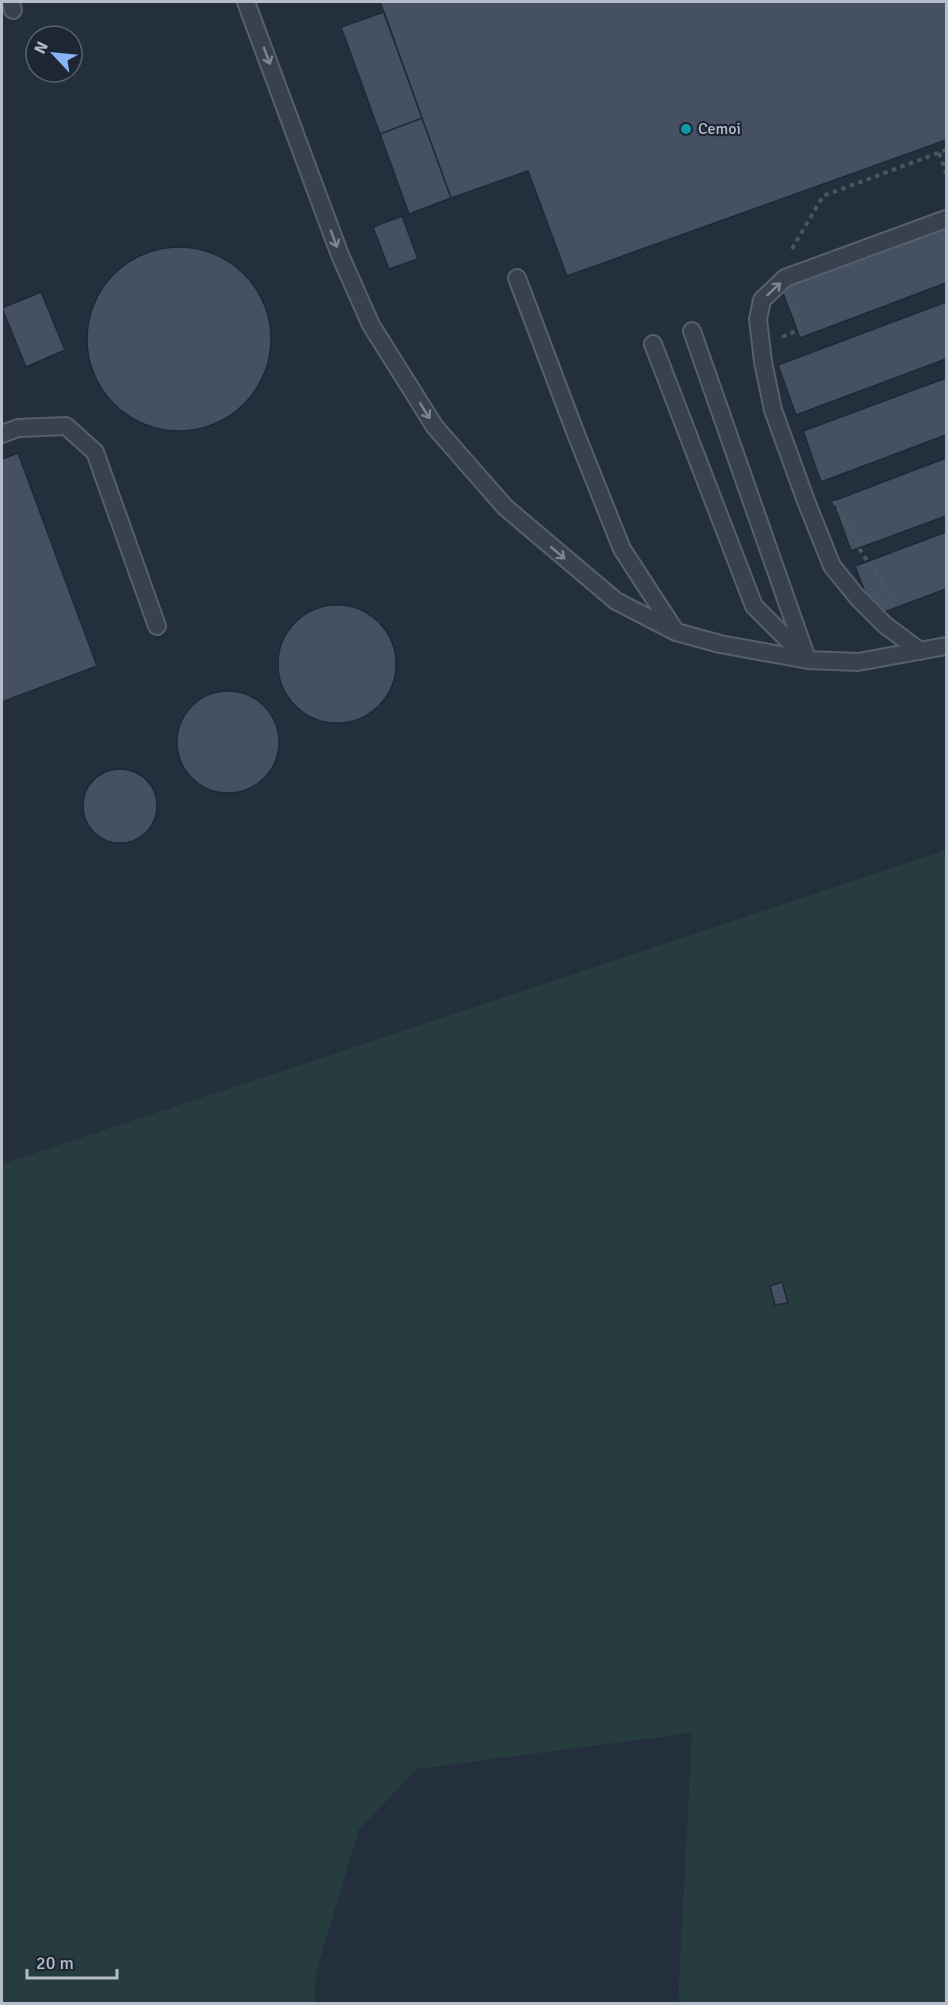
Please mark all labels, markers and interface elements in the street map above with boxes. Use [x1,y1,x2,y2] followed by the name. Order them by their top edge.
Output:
[24,24,84,84] north arrow
[30,38,53,57] text: N
[262,47,273,65] one-way arrow
[698,119,741,139] place label: Cemoi
[679,122,693,136] marker: Cemoi
[330,229,341,248] one-way arrow
[766,282,781,296] one-way arrow
[420,402,432,419] one-way arrow
[550,546,565,560] one-way arrow
[27,1942,117,1980] scale bar
[36,1952,74,1974] text: 20 m

